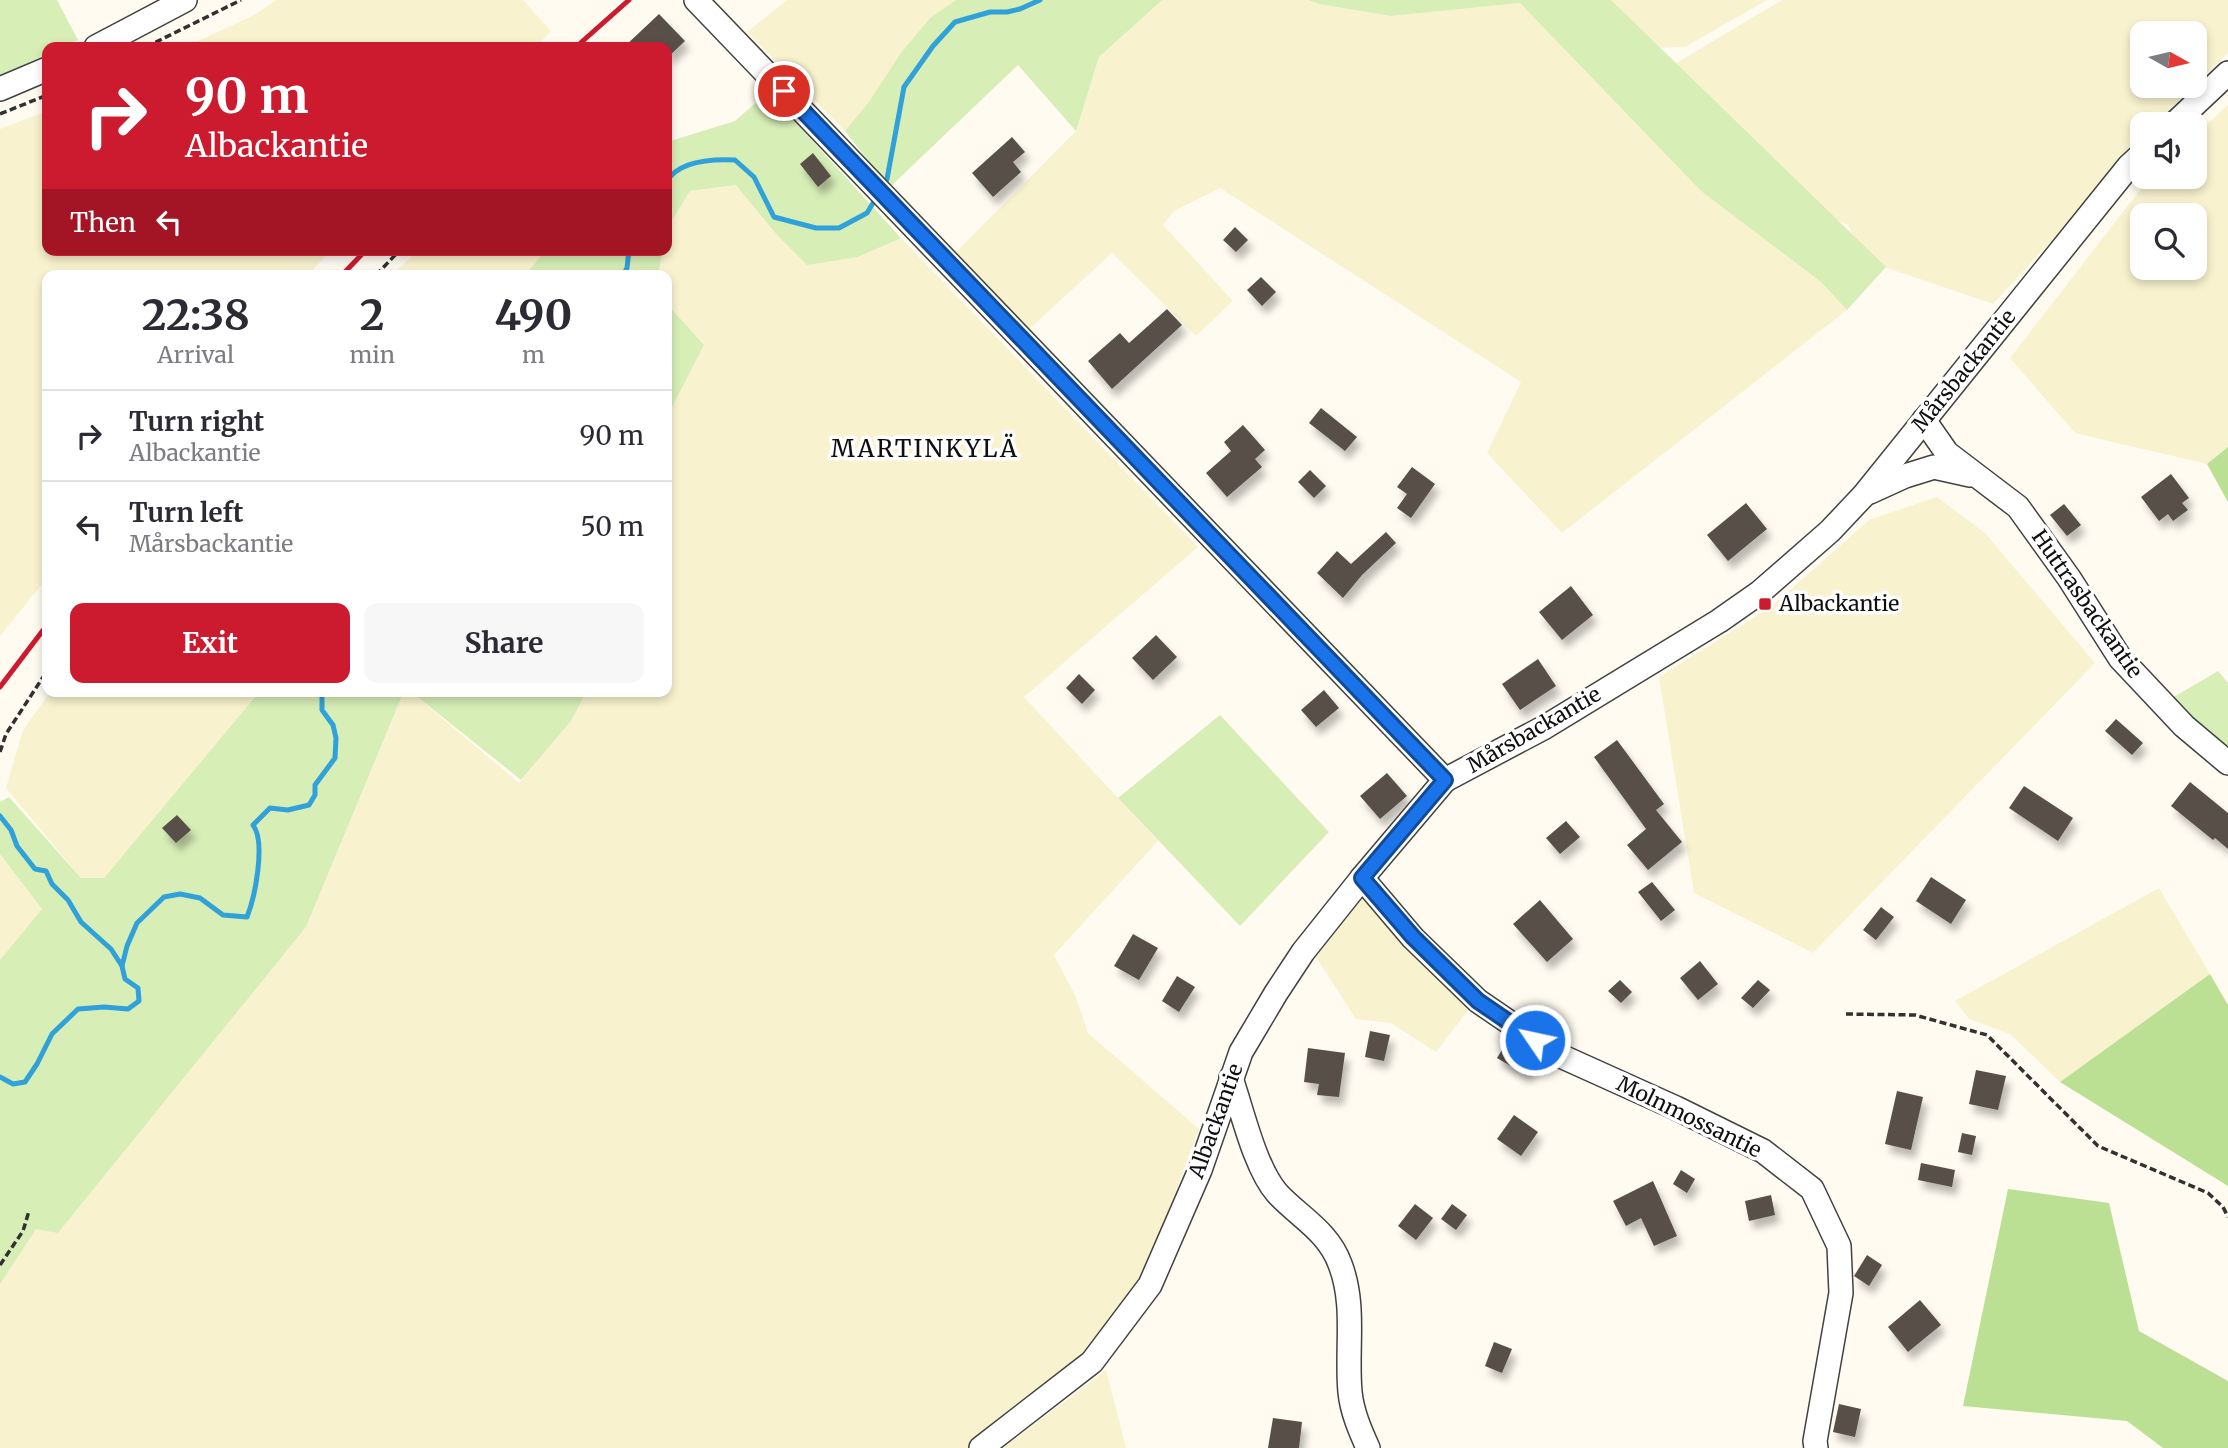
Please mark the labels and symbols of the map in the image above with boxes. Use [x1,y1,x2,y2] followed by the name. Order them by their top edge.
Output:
[2130,21,2207,98] north arrow
[754,61,814,121] pin
[1906,304,2021,437] street label: Mårsbackantie
[831,433,1019,464] district label: MARTINKYLÄ
[2026,524,2149,683] street label: Huttrasbackantie
[1778,590,1899,617] place label: Albackantie
[1757,596,1773,612] marker: Albackantie
[1462,680,1606,779] street label: Mårsbackantie
[1498,1003,1572,1077] position arrow
[1182,1060,1249,1183] street label: Albackantie
[1612,1070,1766,1163] street label: Molnmossantie

